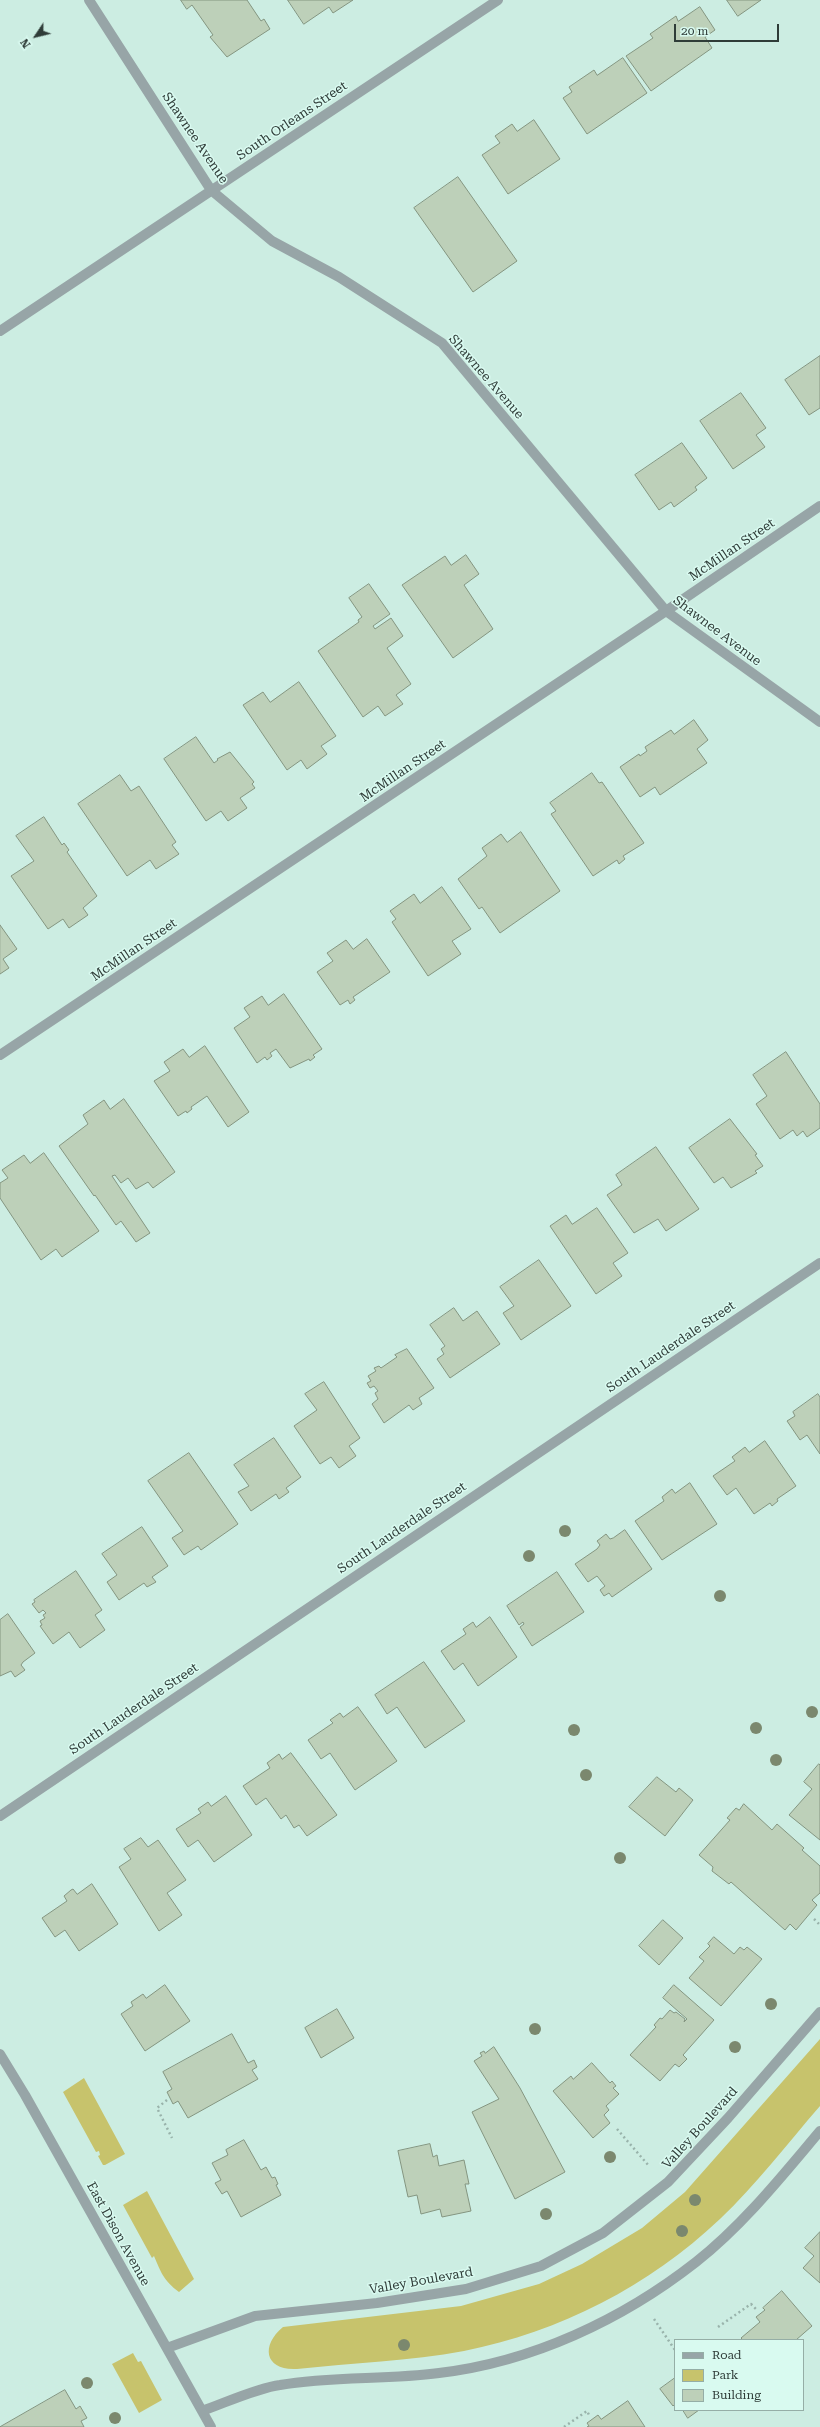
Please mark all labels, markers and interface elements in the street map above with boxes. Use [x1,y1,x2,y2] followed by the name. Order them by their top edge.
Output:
[16,16,56,56] north arrow
[676,16,781,42] scale bar
[681,24,708,38] text: 20 m
[18,36,34,50] text: N
[234,78,350,164] street label: South Orleans Street
[159,89,231,187] street label: Shawnee Avenue
[445,332,527,422] street label: Shawnee Avenue
[686,516,778,584] street label: McMillan Street
[670,593,764,669] street label: Shawnee Avenue
[357,737,449,805] street label: McMillan Street
[88,916,180,984] street label: McMillan Street
[604,1298,738,1396] street label: South Lauderdale Street
[335,1479,469,1577] street label: South Lauderdale Street
[67,1660,201,1758] street label: South Lauderdale Street
[659,2084,741,2172] street label: Valley Boulevard
[83,2179,153,2289] street label: East Dison Avenue
[368,2264,474,2298] street label: Valley Boulevard
[674,2339,804,2411] legend
[712,2348,741,2362] text: Road
[712,2368,738,2382] text: Park
[712,2388,761,2402] text: Building

